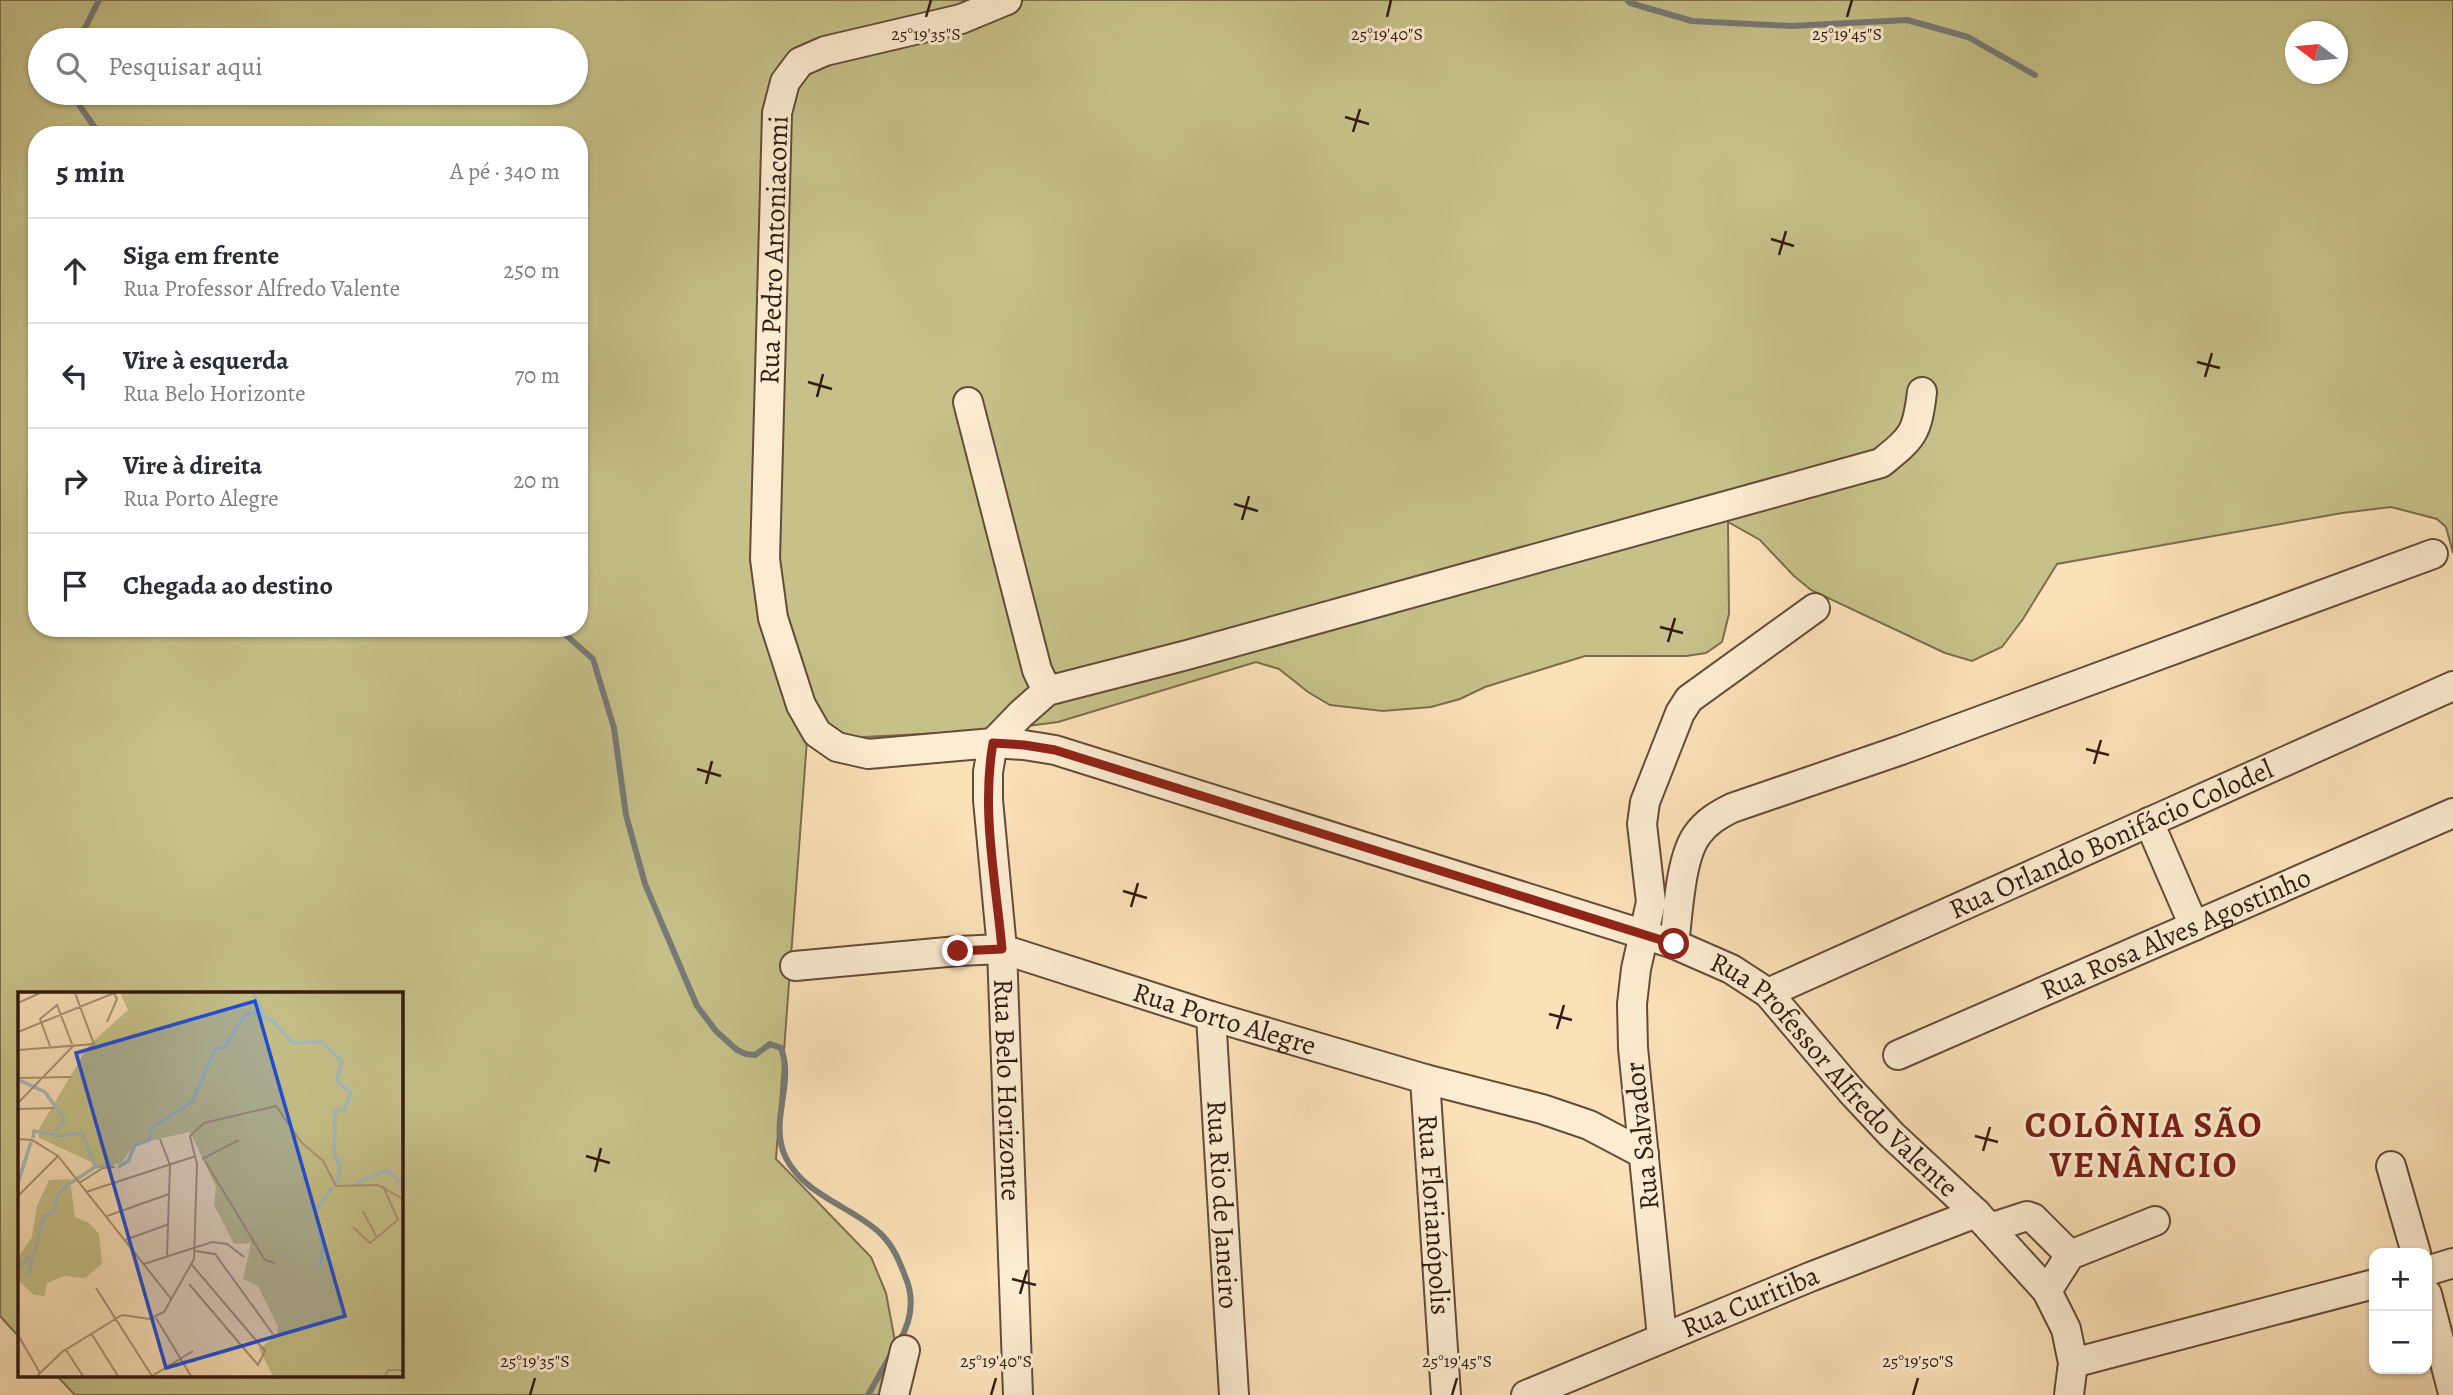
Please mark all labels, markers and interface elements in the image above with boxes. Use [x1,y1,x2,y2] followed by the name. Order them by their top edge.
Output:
[2285,21,2348,84] north arrow
[891,22,961,46] text: 25°19'35"S
[1351,22,1423,46] text: 25°19'40"S
[1812,22,1882,46] text: 25°19'45"S
[28,28,588,105] search box
[52,48,90,86] icon: search
[108,49,263,84] text: Pesquisar aqui
[750,115,798,385] street label: Rua Pedro Antoniacomi
[56,152,125,192] text: 5 min
[450,156,560,187] text: A pé · 340 m
[123,238,279,273] text: Siga em frente
[56,252,94,290] icon: ahead
[503,255,560,286] text: 250 m
[123,273,400,304] text: Rua Professor Alfredo Valente
[123,343,289,378] text: Vire à esquerda
[56,357,94,395] icon: left
[514,360,560,391] text: 70 m
[123,378,306,409] text: Rua Belo Horizonte
[123,448,262,483] text: Vire à direita
[56,462,94,500] icon: right
[513,465,560,496] text: 20 m
[123,483,279,514] text: Rua Porto Alegre
[56,567,94,605] icon: arrive
[123,568,333,603] text: Chegada ao destino
[1943,750,2279,928] street label: Rua Orlando Bonifácio Colodel
[2035,858,2317,1010] street label: Rua Rosa Alves Agostinho
[1658,928,1689,959] route start
[942,935,973,966] route end
[1704,943,1966,1206] street label: Rua Professor Alfredo Valente
[1128,973,1321,1065] street label: Rua Porto Alegre
[984,978,1030,1202] street label: Rua Belo Horizonte
[18,992,402,1378] inset map
[1615,1060,1669,1212] street label: Rua Salvador
[1197,1099,1248,1310] street label: Rua Rio de Janeiro
[2025,1101,2263,1189] district label: COLÔNIA SÃO VENÂNCIO
[1408,1113,1460,1316] street label: Rua Florianópolis
[2369,1248,2432,1374] map controls
[2369,1248,2432,1311] button: +
[1676,1256,1825,1347] street label: Rua Curitiba
[2369,1311,2432,1374] button: −
[500,1349,570,1373] text: 25°19'35"S
[960,1349,1032,1373] text: 25°19'40"S
[1422,1349,1492,1373] text: 25°19'45"S
[1882,1349,1954,1373] text: 25°19'50"S

